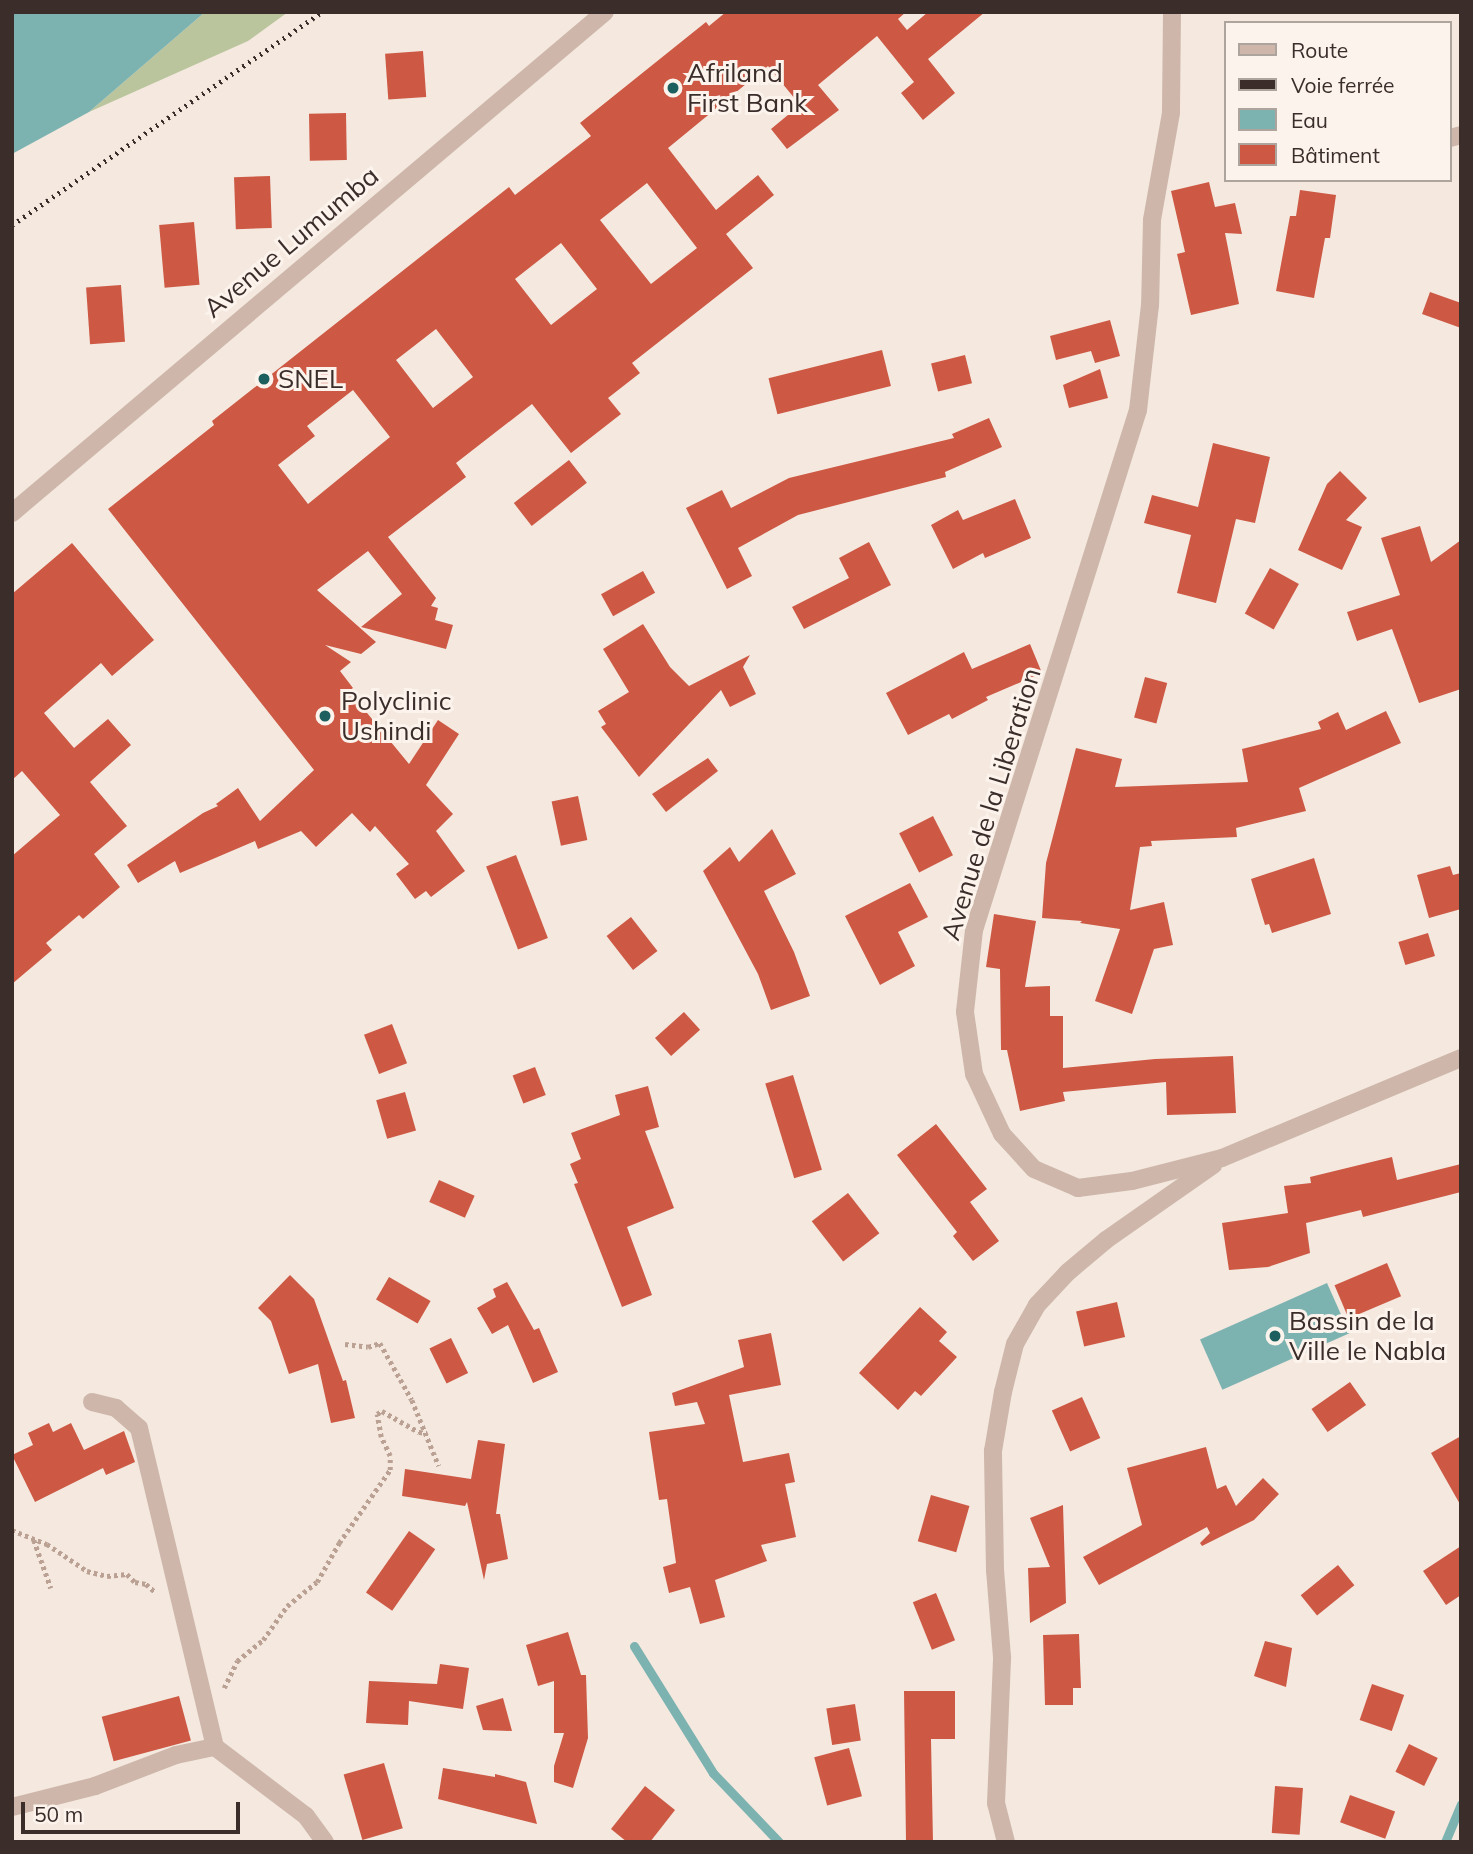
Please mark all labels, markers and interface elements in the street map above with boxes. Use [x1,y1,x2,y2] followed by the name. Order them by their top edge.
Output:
[1224,21,1452,182] legend
[1291,37,1348,63] text: Route
[687,57,808,119] place label: Afriland First Bank
[1291,72,1395,98] text: Voie ferrée
[665,80,681,96] marker: Afriland First Bank
[1291,107,1328,133] text: Eau
[1291,142,1380,168] text: Bâtiment
[197,160,385,324] street label: Avenue Lumumba
[278,363,343,395] place label: SNEL
[256,371,272,387] marker: SNEL
[935,664,1047,944] street label: Avenue de la Liberation
[341,685,452,746] place label: Polyclinic Ushindi
[315,706,335,726] marker: Polyclinic Ushindi
[1289,1305,1446,1366] place label: Bassin de la Ville le Nabla
[1267,1328,1283,1344] marker: Bassin de la Ville le Nabla
[24,1787,243,1831] scale bar
[34,1801,83,1827] text: 50 m

